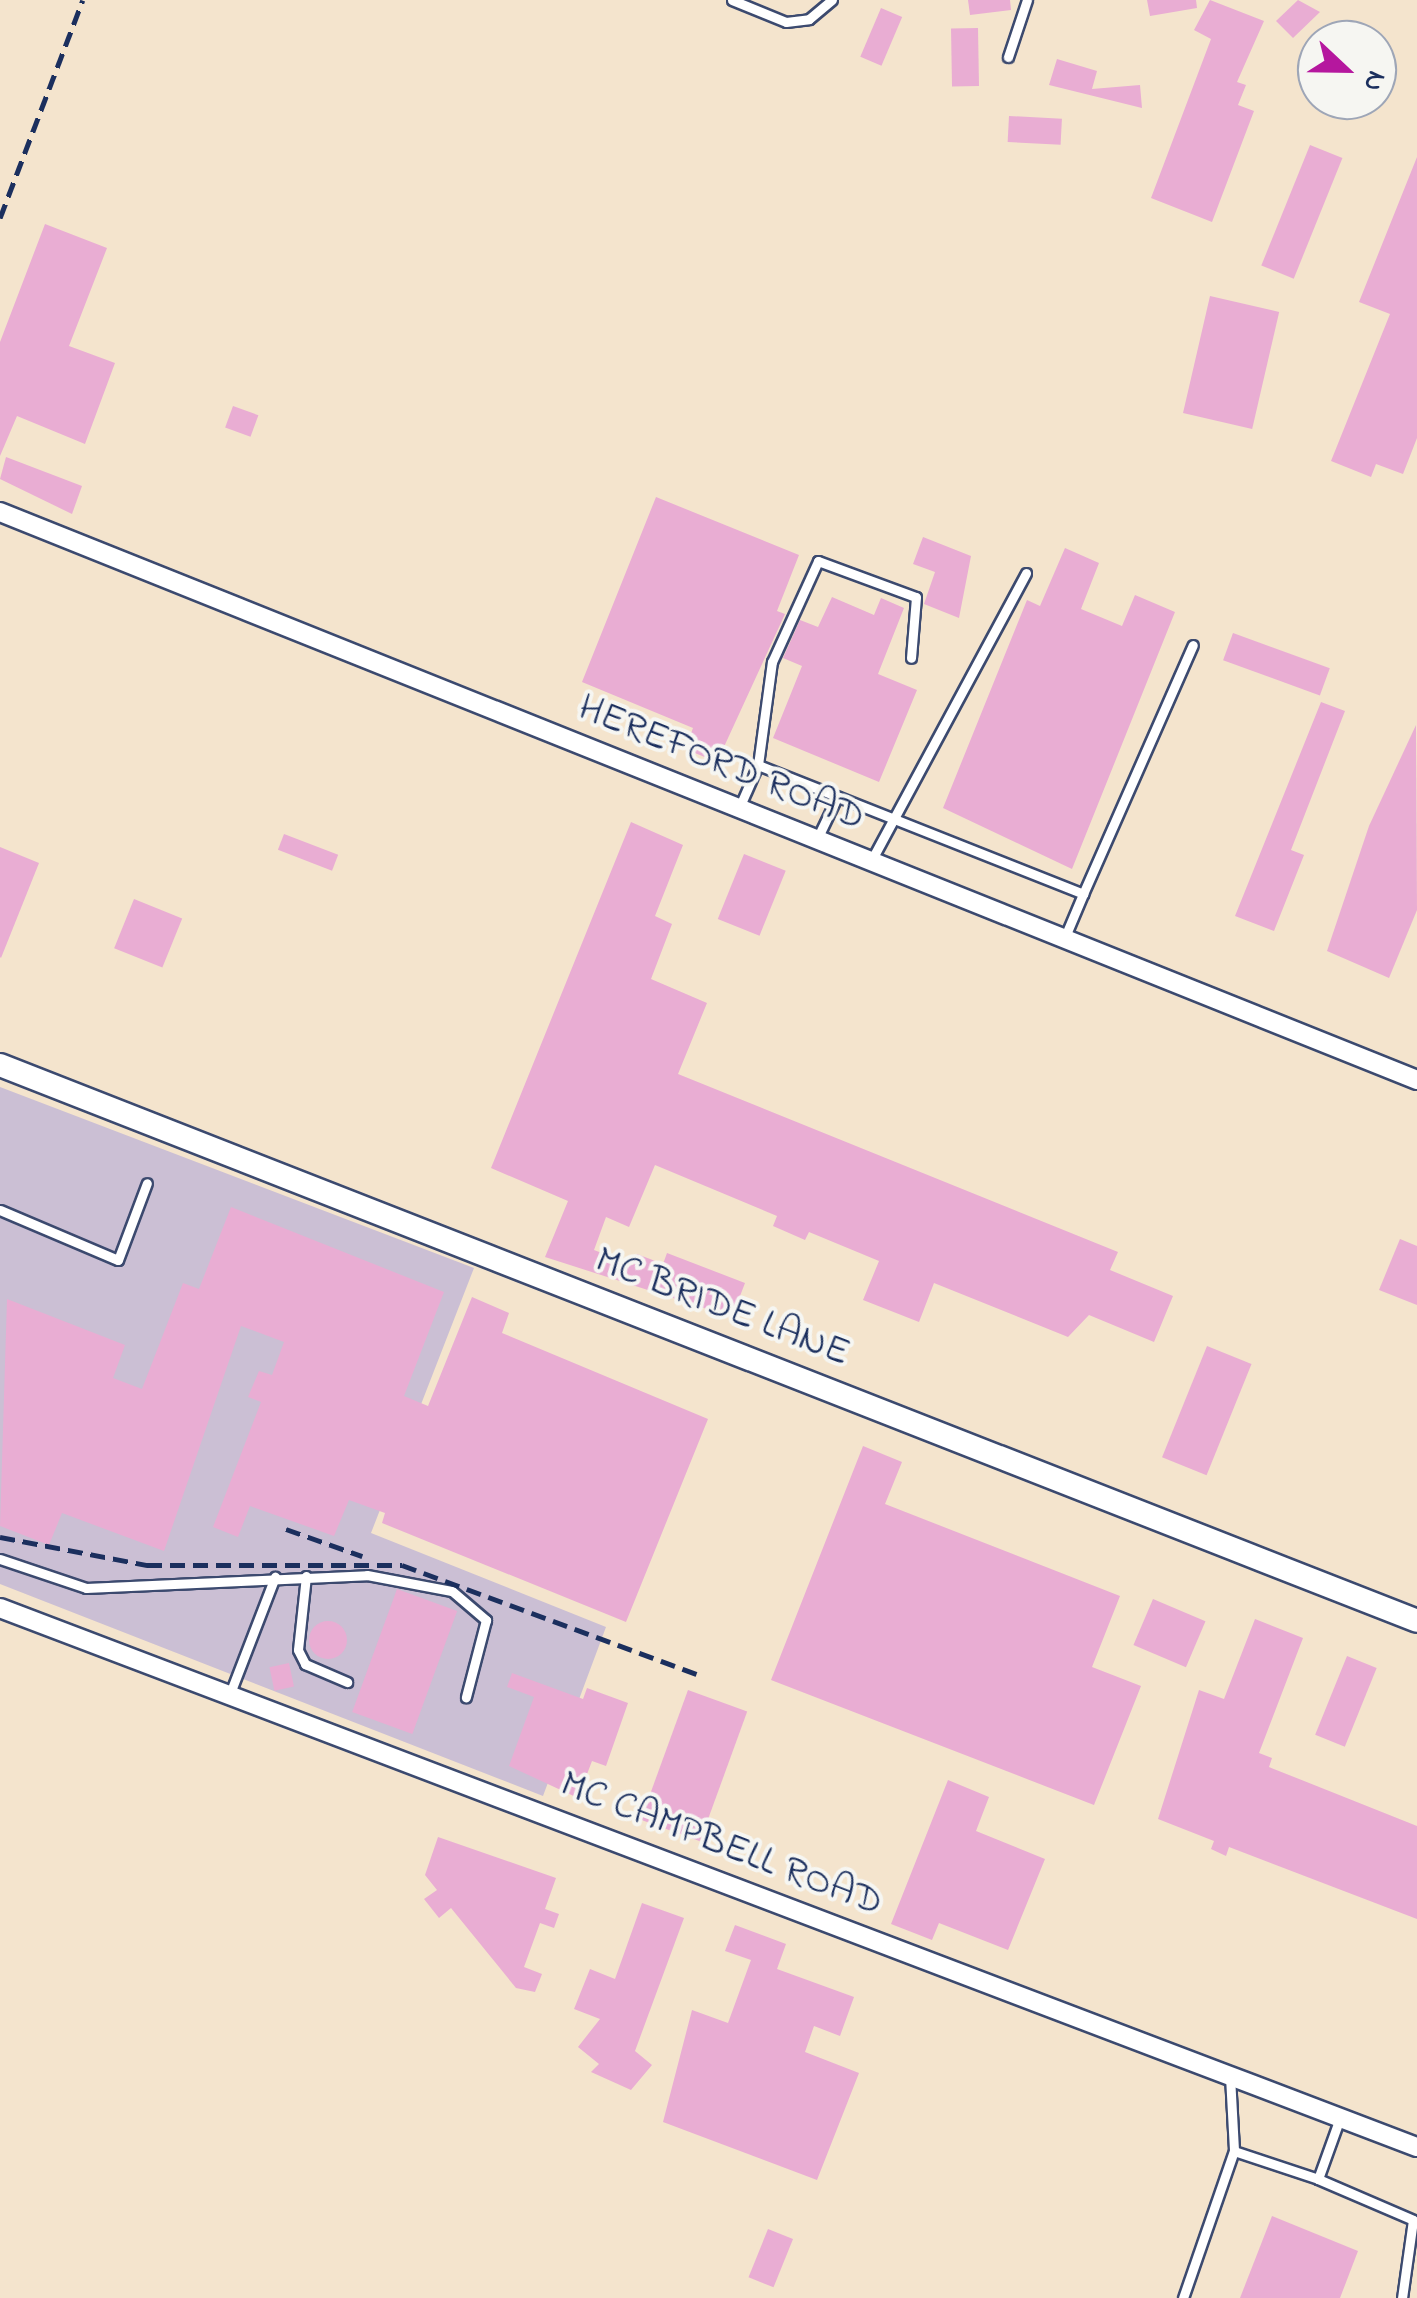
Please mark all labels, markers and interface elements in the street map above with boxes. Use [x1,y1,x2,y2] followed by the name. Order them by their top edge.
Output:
[1297,20,1397,120] north arrow
[1351,64,1396,97] text: N
[571,685,871,843] street label: HEREFORD ROAD
[588,1237,856,1379] street label: MC BRIDE LANE
[553,1761,889,1929] street label: MC CAMPBELL ROAD

